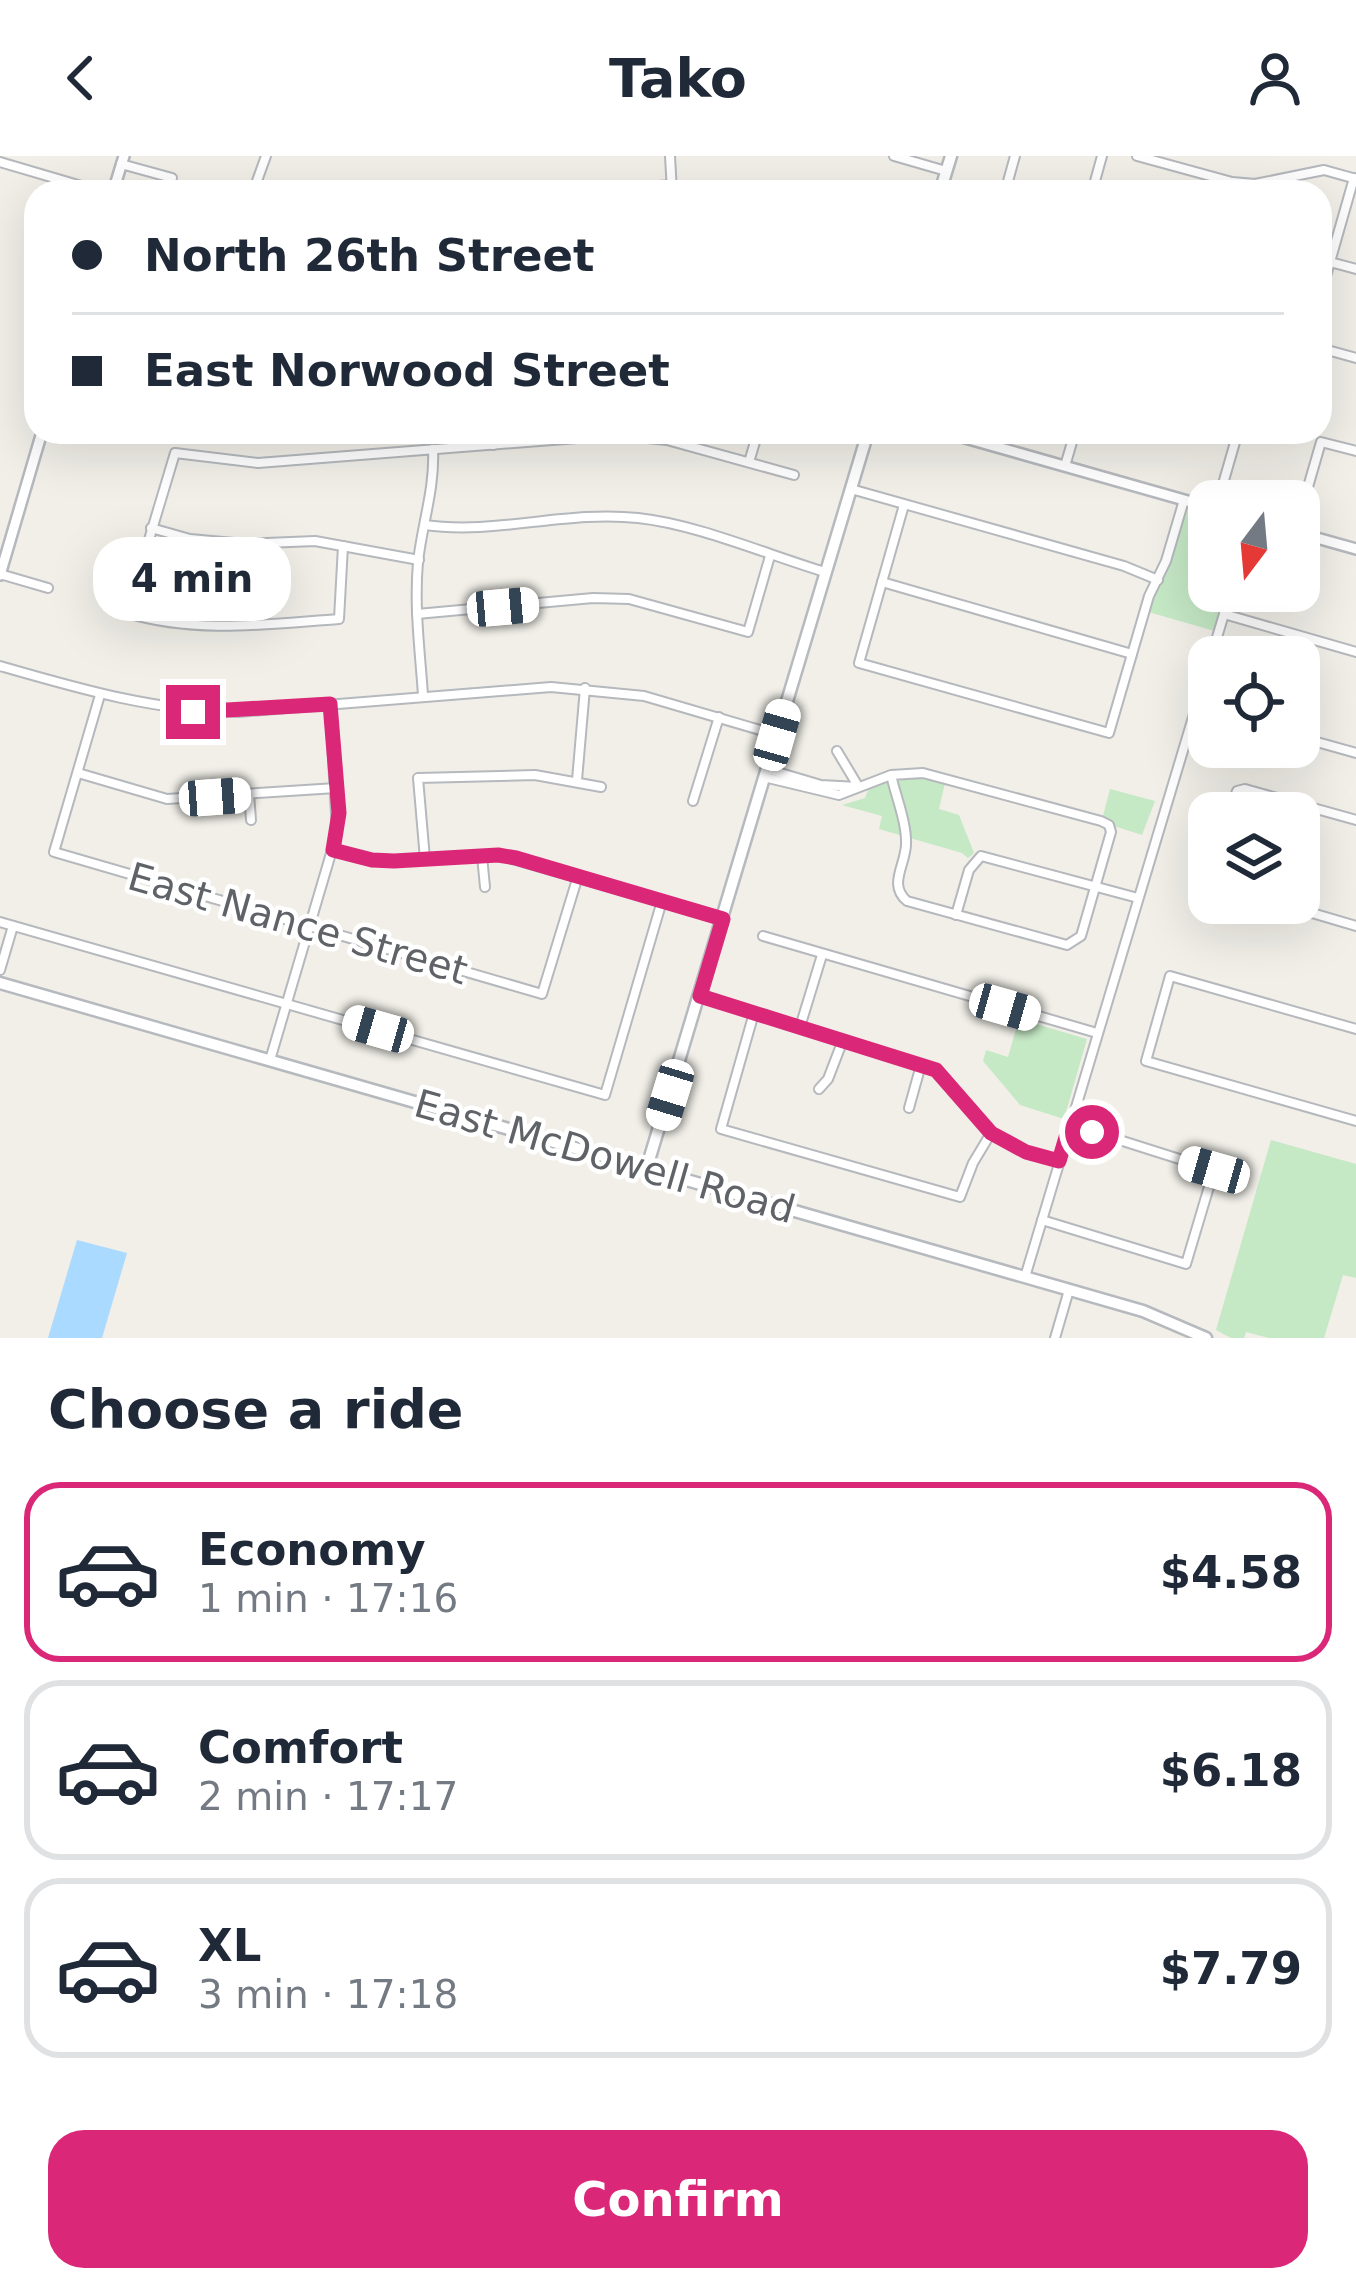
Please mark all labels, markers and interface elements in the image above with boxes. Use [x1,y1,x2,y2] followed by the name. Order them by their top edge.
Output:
[48,45,114,111] icon: back
[1242,45,1308,111] icon: person
[609,47,747,110] text: Tako
[144,229,594,282] text: North 26th Street
[144,344,670,397] text: East Norwood Street
[1188,480,1320,612] north arrow
[1188,480,1320,924] map controls
[94,538,292,622] callout: 4 min
[131,556,253,601] text: 4 min
[466,586,540,628] car
[1188,636,1320,768] button: locate
[166,685,220,739] route end
[750,695,804,775] car
[178,777,252,817] car
[1188,792,1320,924] button: layers
[123,854,473,993] street label: East Nance Street
[965,980,1045,1034] car
[338,1002,418,1056] car
[642,1055,698,1135] car
[410,1081,800,1232] street label: East McDowell Road
[1065,1105,1119,1159] route start
[1174,1143,1254,1197] car
[48,1378,464,1441] text: Choose a ride
[54,1518,162,1626] icon: car
[198,1523,426,1576] text: Economy
[1160,1546,1302,1599] text: $4.58
[198,1576,458,1621] text: 1 min · 17:16
[54,1716,162,1824] icon: car
[198,1721,403,1774] text: Comfort
[1160,1744,1302,1797] text: $6.18
[198,1774,458,1819] text: 2 min · 17:17
[54,1914,162,2022] icon: car
[198,1919,261,1972] text: XL
[1160,1942,1302,1995] text: $7.79
[198,1972,458,2017] text: 3 min · 17:18
[48,2130,1308,2268] button: Confirm

